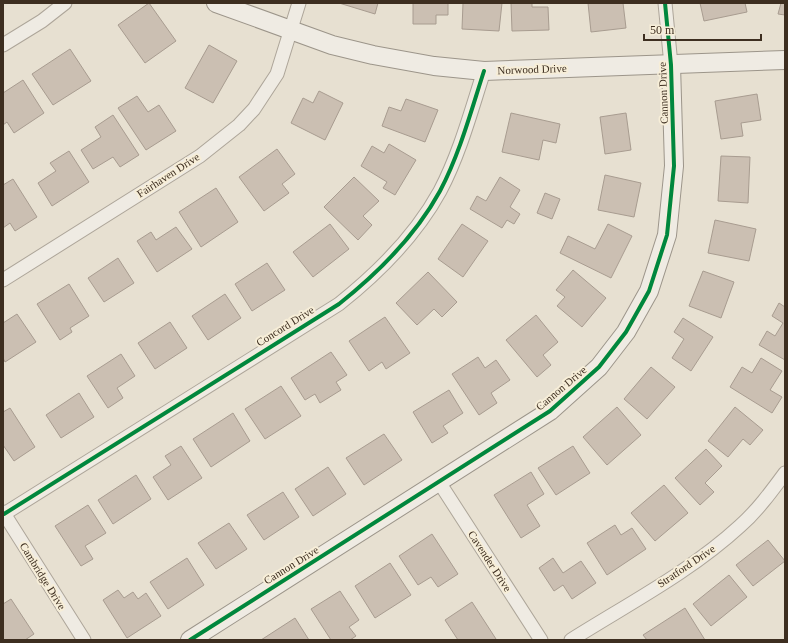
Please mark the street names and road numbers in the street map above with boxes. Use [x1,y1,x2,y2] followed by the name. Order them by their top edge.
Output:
[497,62,567,76] street label: Norwood Drive
[656,62,670,124] street label: Cannon Drive
[135,150,201,200] street label: Fairhaven Drive
[254,303,316,348] street label: Concord Drive
[533,363,589,413] street label: Cannon Drive
[466,528,514,594] street label: Cavender Drive
[18,540,68,612] street label: Cambridge Drive
[655,542,717,590] street label: Stratford Drive
[262,543,321,587] street label: Cannon Drive

